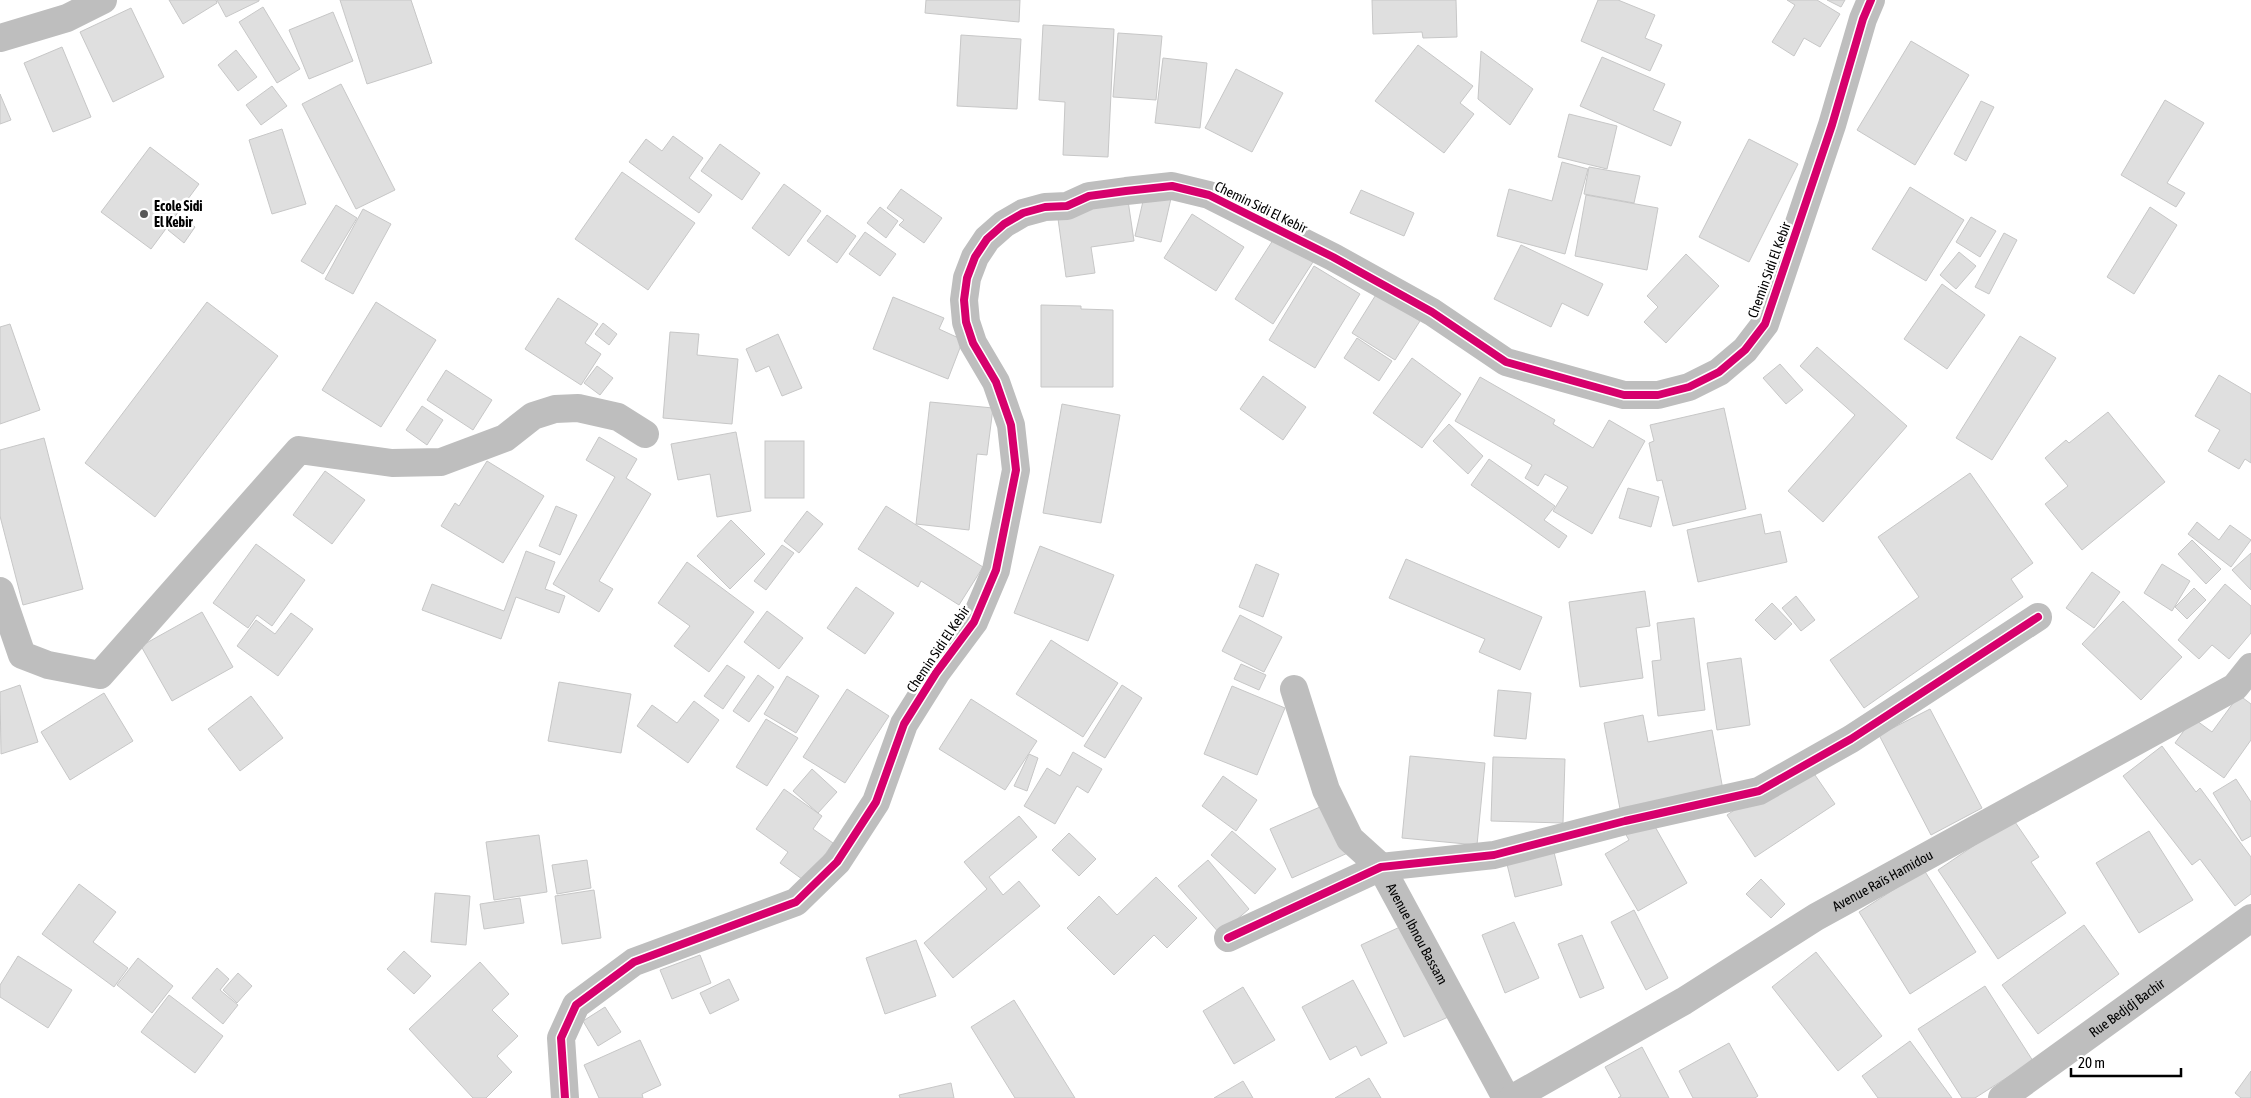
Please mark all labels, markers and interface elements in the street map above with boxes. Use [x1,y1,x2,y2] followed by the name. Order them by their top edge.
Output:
[1212,178,1311,237] street label: Chemin Sidi El Kebir
[154,198,203,230] place label: Ecole Sidi El Kebir
[138,208,150,220] marker: Ecole Sidi El Kebir
[1744,219,1794,320] street label: Chemin Sidi El Kebir
[903,602,973,695] street label: Chemin Sidi El Kebir
[1829,846,1936,914] street label: Avenue Raïs Hamidou
[1383,880,1451,987] street label: Avenue Ibnou Bassam
[2086,975,2168,1040] street label: Rue Bedjdj Bachir
[2071,1046,2181,1078] scale bar
[2078,1054,2105,1071] text: 20 m

